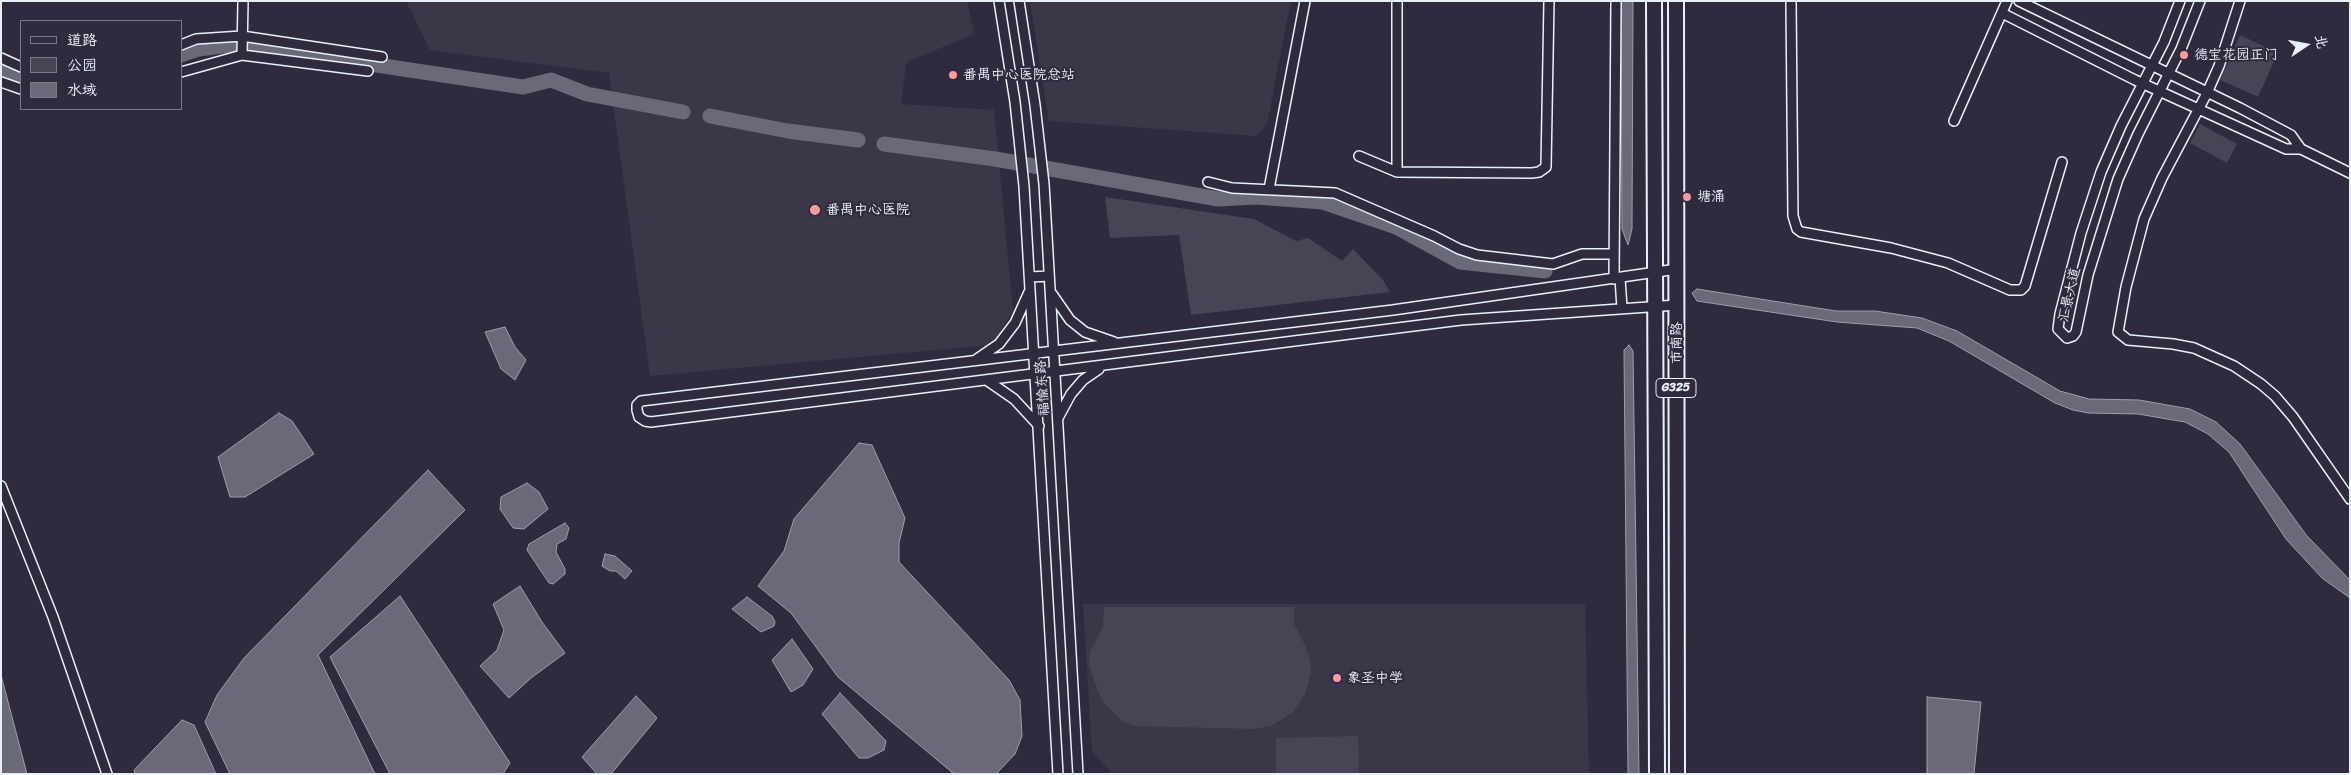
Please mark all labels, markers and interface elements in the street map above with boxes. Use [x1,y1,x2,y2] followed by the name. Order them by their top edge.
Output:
[20,20,182,110] legend
[2281,20,2331,70] north arrow
[67,27,97,53] text: 道路
[2307,32,2335,51] text: 北
[2194,47,2278,63] place label: 德宝花园正门
[2178,49,2190,61] marker: 德宝花园正门
[67,52,97,78] text: 公园
[963,67,1075,83] place label: 番禺中心医院总站
[947,69,959,81] marker: 番禺中心医院总站
[67,77,97,103] text: 水域
[1697,189,1725,205] place label: 塘涌
[1681,191,1693,203] marker: 塘涌
[826,202,910,218] place label: 番禺中心医院
[808,203,822,217] marker: 番禺中心医院
[2056,266,2084,324] street label: 汇景大道
[1669,322,1685,364] street label: 市南路
[1033,359,1053,417] street label: 福愉东路
[1656,378,1696,398] road number: G325
[1347,670,1403,686] place label: 象圣中学
[1331,672,1343,684] marker: 象圣中学

